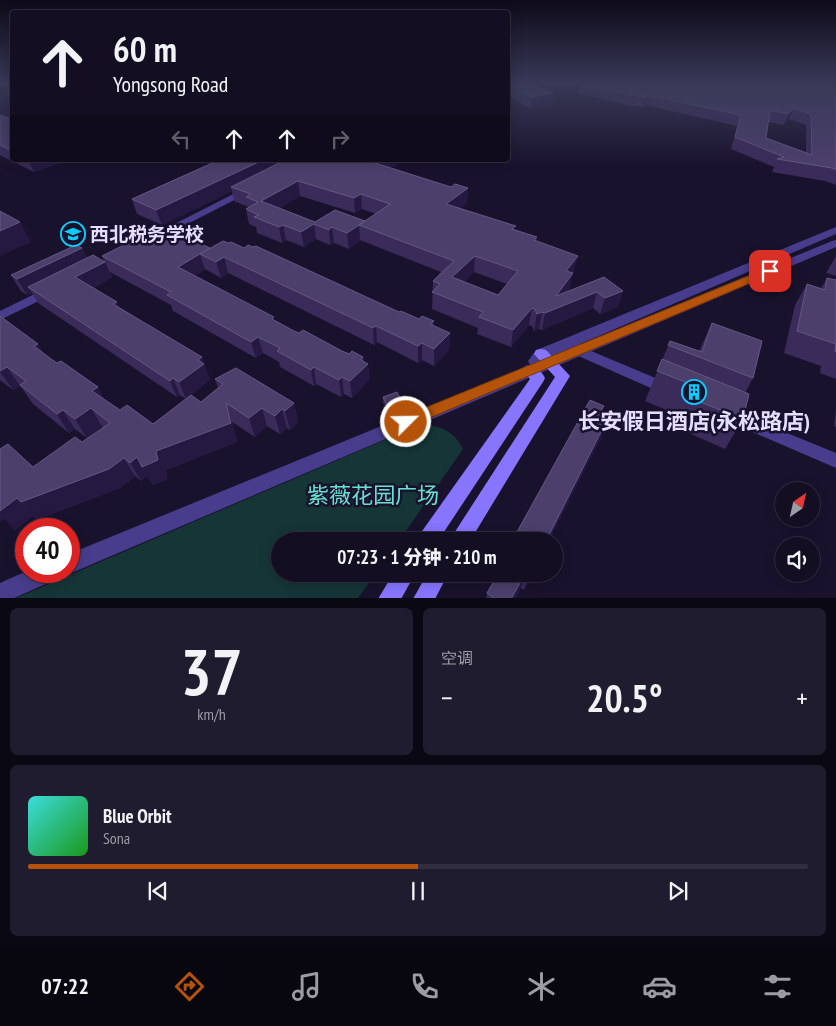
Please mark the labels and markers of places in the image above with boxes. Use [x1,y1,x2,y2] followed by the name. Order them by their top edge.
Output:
[60,221,86,247] school or university icon: 西北税务学校
[90,222,204,246] place label: 西北税务学校
[749,250,791,292] pin
[681,379,707,405] building icon: 长安假日酒店(永松路店)
[578,407,810,435] place label: 长安假日酒店(永松路店)

